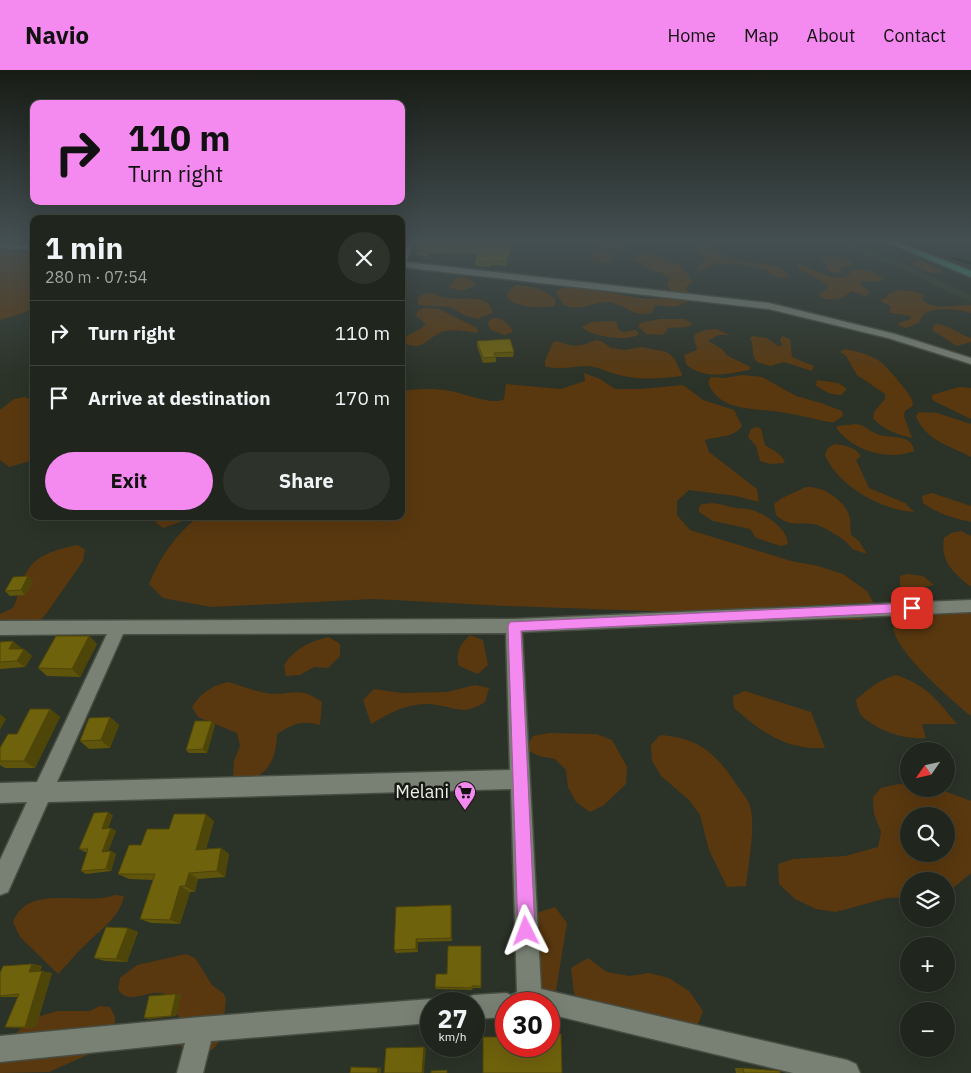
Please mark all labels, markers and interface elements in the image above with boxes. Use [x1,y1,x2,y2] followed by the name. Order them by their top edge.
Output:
[25,19,89,51] text: Navio
[668,24,716,47] text: Home
[744,24,779,47] text: Map
[807,24,855,47] text: About
[883,24,946,47] text: Contact
[128,115,231,161] text: 110 m
[45,120,110,185] icon: right
[128,159,223,188] text: Turn right
[45,228,123,267] text: 1 min
[338,232,390,284] button: close
[45,267,147,287] text: 280 m · 07:54
[45,319,73,347] icon: right
[88,321,175,345] text: Turn right
[335,321,390,345] text: 110 m
[45,384,73,412] icon: arrive
[88,386,271,410] text: Arrive at destination
[335,386,390,410] text: 170 m
[45,452,213,510] button: Exit
[223,452,390,510] button: Share
[891,587,933,629] pin
[898,594,926,622] icon: arrive
[900,742,955,798] north arrow
[900,742,955,1057] map controls
[395,780,449,803] place label: Melani
[453,780,477,811] supermarket icon: Melani
[900,807,955,862] button: search
[900,872,955,927] button: layers
[499,904,551,956] position arrow
[900,937,955,992] button: +
[495,992,560,1057] speed limit sign: 30
[437,1002,468,1035] text: 27
[900,1002,955,1057] button: −
[438,1029,467,1044] text: km/h

